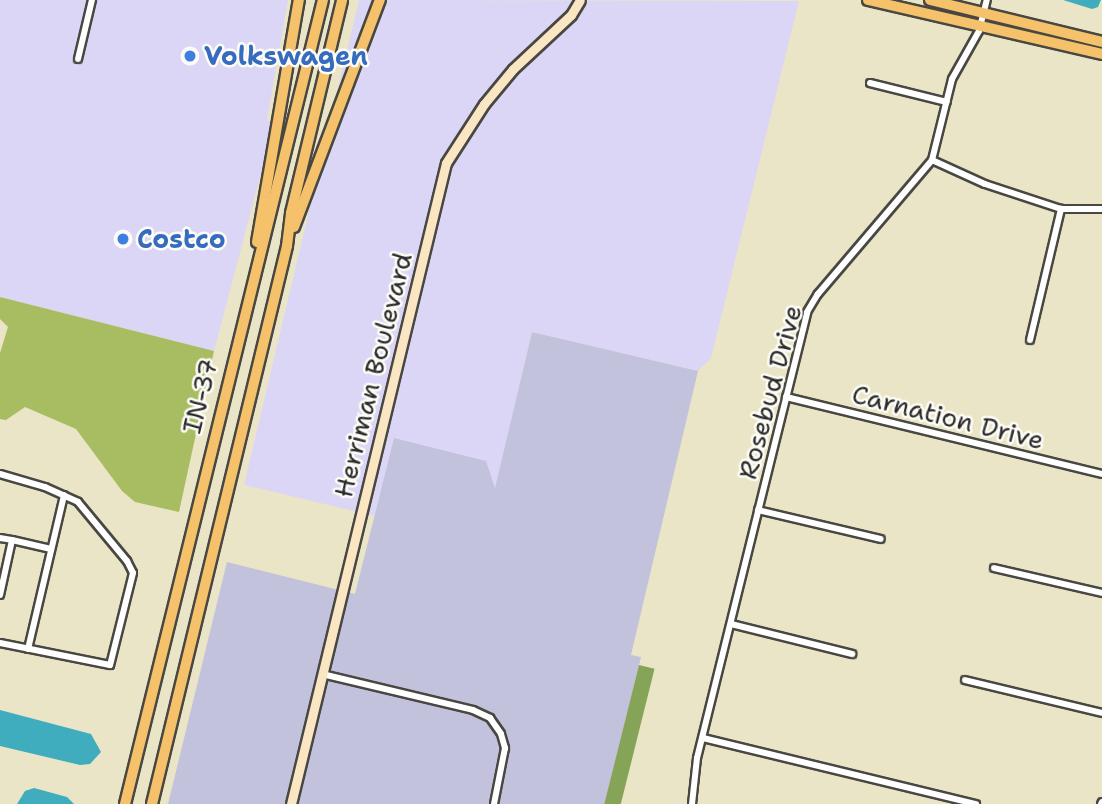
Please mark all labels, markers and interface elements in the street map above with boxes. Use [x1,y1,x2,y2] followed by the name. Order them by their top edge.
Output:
[204,40,368,72] place label: Volkswagen
[182,48,198,64] marker: Volkswagen
[137,223,226,255] place label: Costco
[115,231,131,247] marker: Costco
[327,249,419,501] street label: Herriman Boulevard
[732,301,808,483] street label: Rosebud Drive
[176,355,224,437] street label: IN-37
[849,378,1047,456] street label: Carnation Drive

